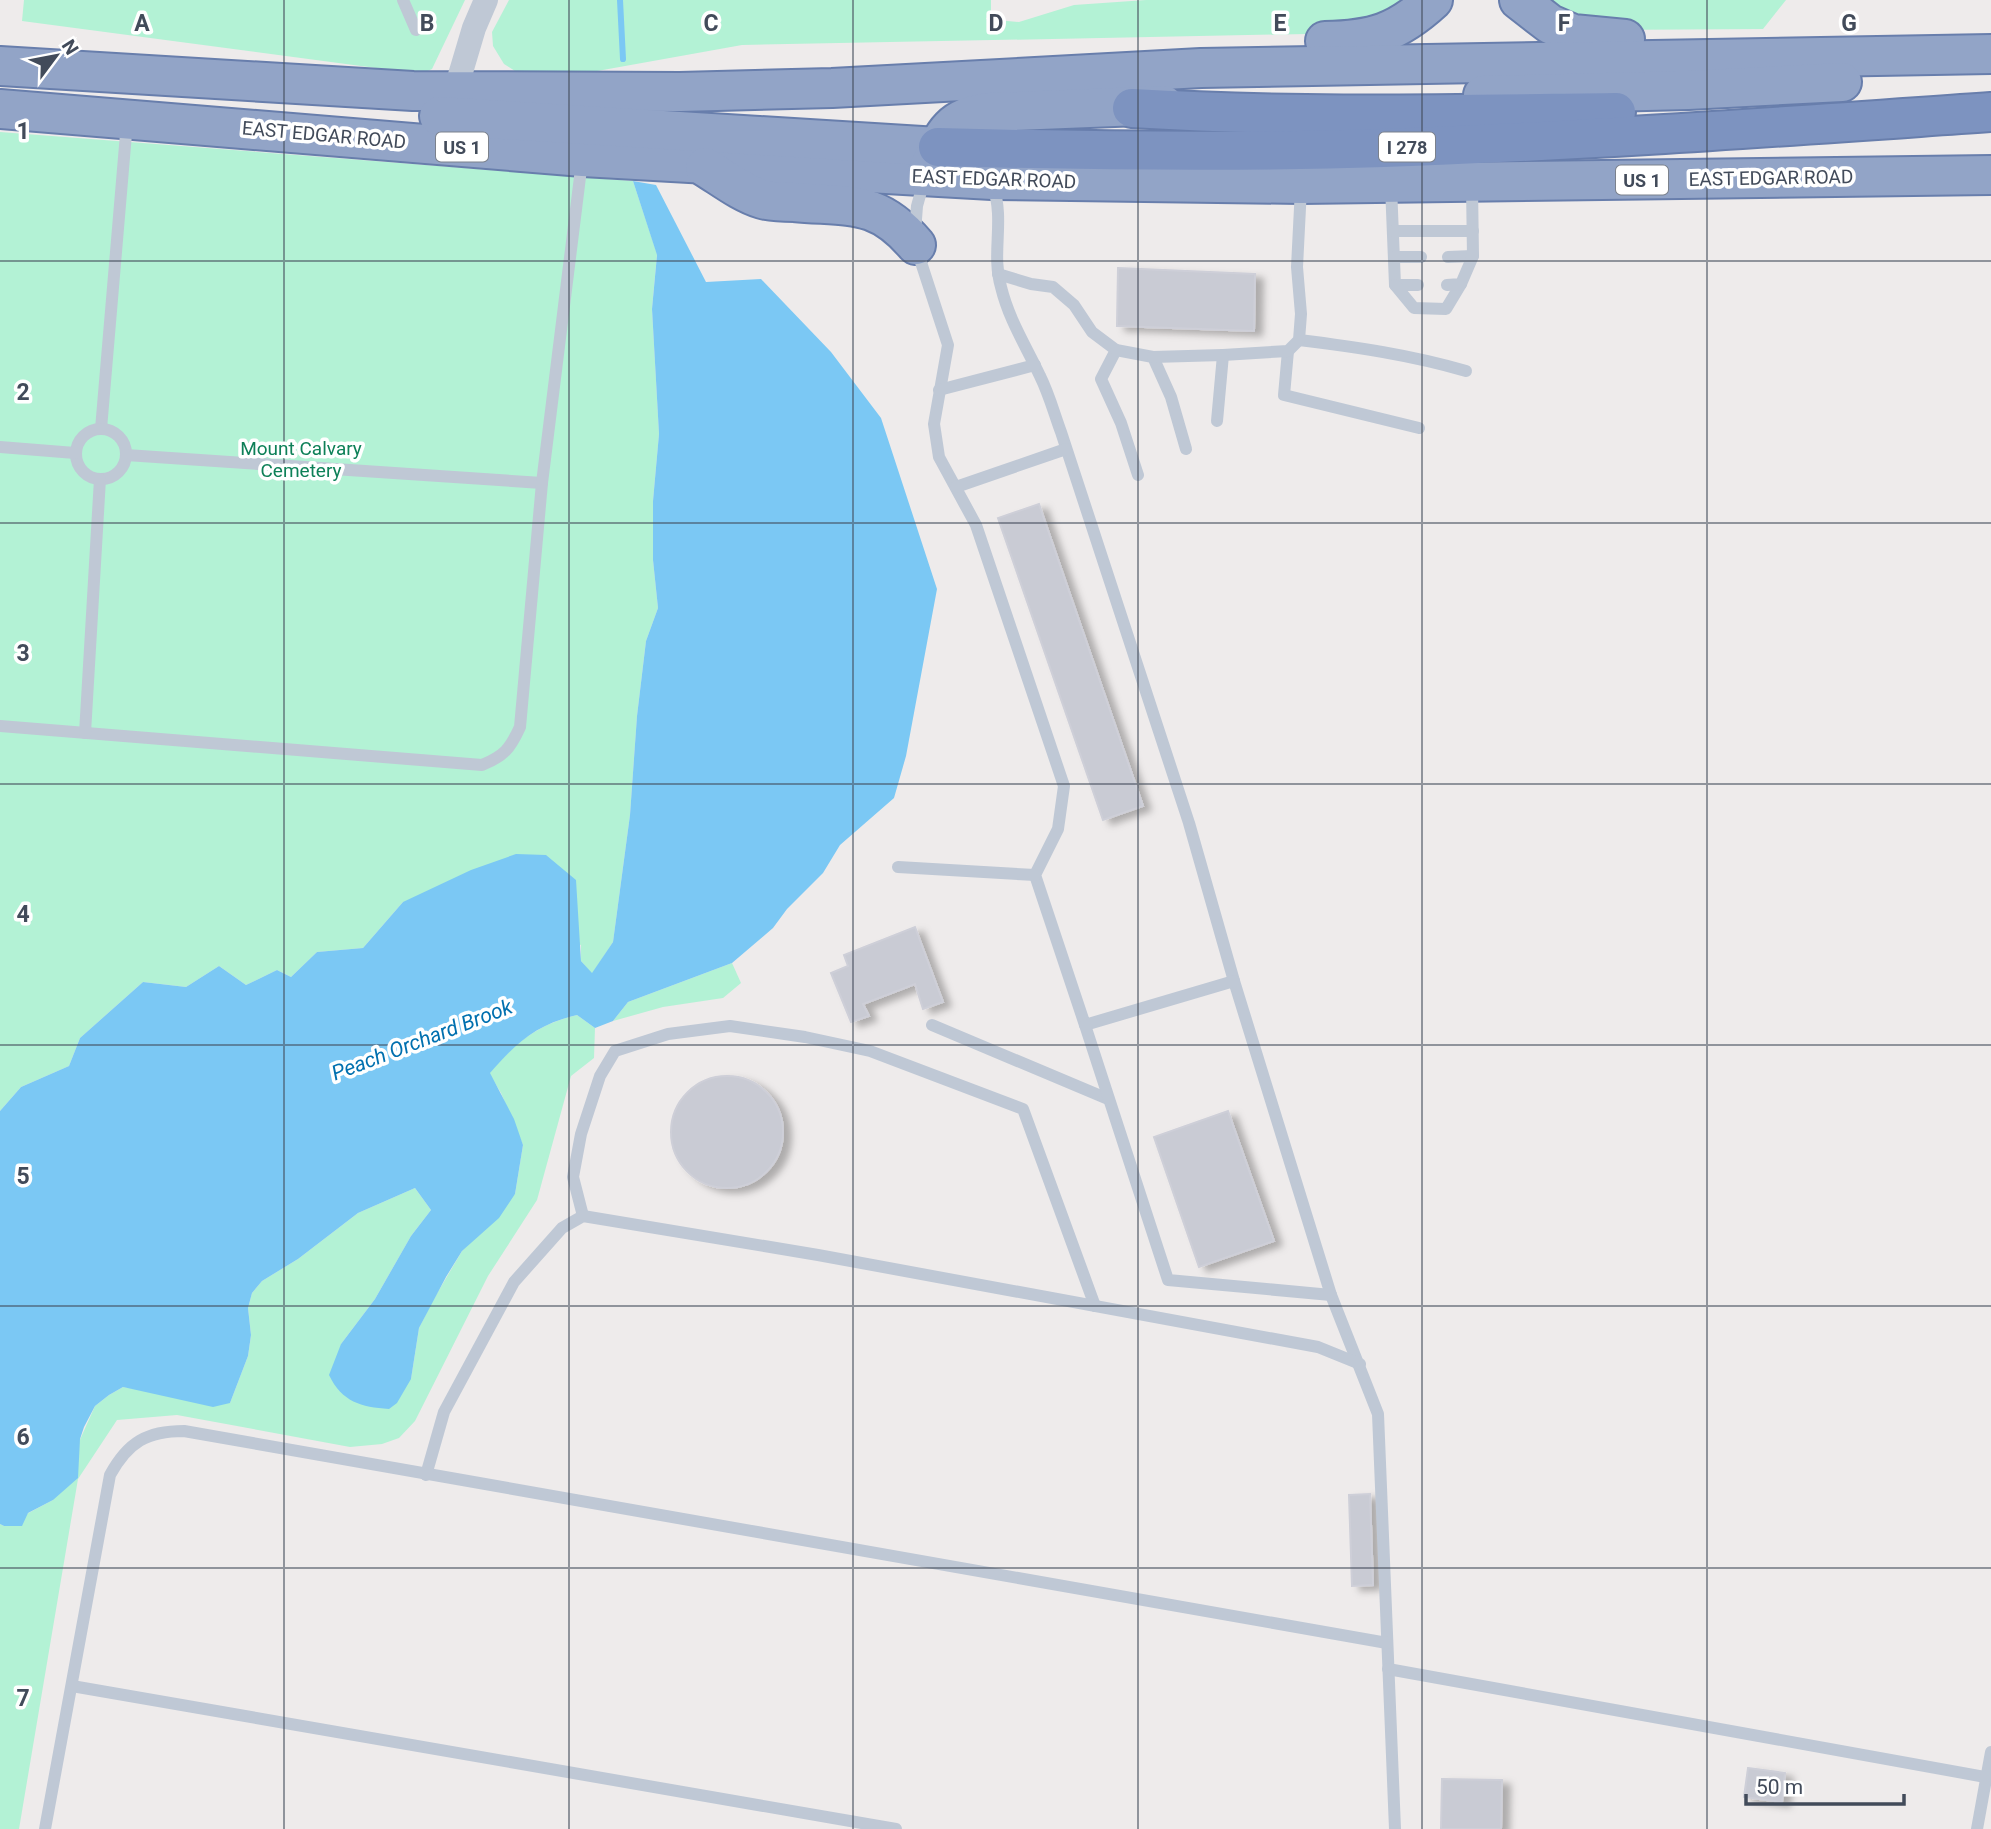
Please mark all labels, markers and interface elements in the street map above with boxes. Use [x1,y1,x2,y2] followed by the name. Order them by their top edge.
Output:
[134,10,150,37] text: A
[420,10,434,37] text: B
[703,10,719,37] text: C
[989,10,1003,37] text: D
[1274,10,1287,37] text: E
[1558,10,1571,37] text: F
[1841,10,1857,37] text: G
[21,21,91,91] north arrow
[57,35,83,59] text: N
[241,116,407,154] street label: EAST EDGAR ROAD
[16,118,30,145] text: 1
[436,132,488,162] road number: US 1
[1379,132,1435,162] road number: I 278
[911,165,1077,193] street label: EAST EDGAR ROAD
[1688,165,1854,191] street label: EAST EDGAR ROAD
[1616,166,1668,195] road number: US 1
[16,379,30,406] text: 2
[240,437,362,482] park label: Mount Calvary Cemetery
[16,640,30,667] text: 3
[16,901,30,928] text: 4
[328,994,516,1086] water label: Peach Orchard Brook
[16,1163,30,1190] text: 5
[16,1424,30,1451] text: 6
[16,1685,30,1712] text: 7
[1746,1762,1904,1806] scale bar
[1756,1775,1803,1799] text: 50 m

